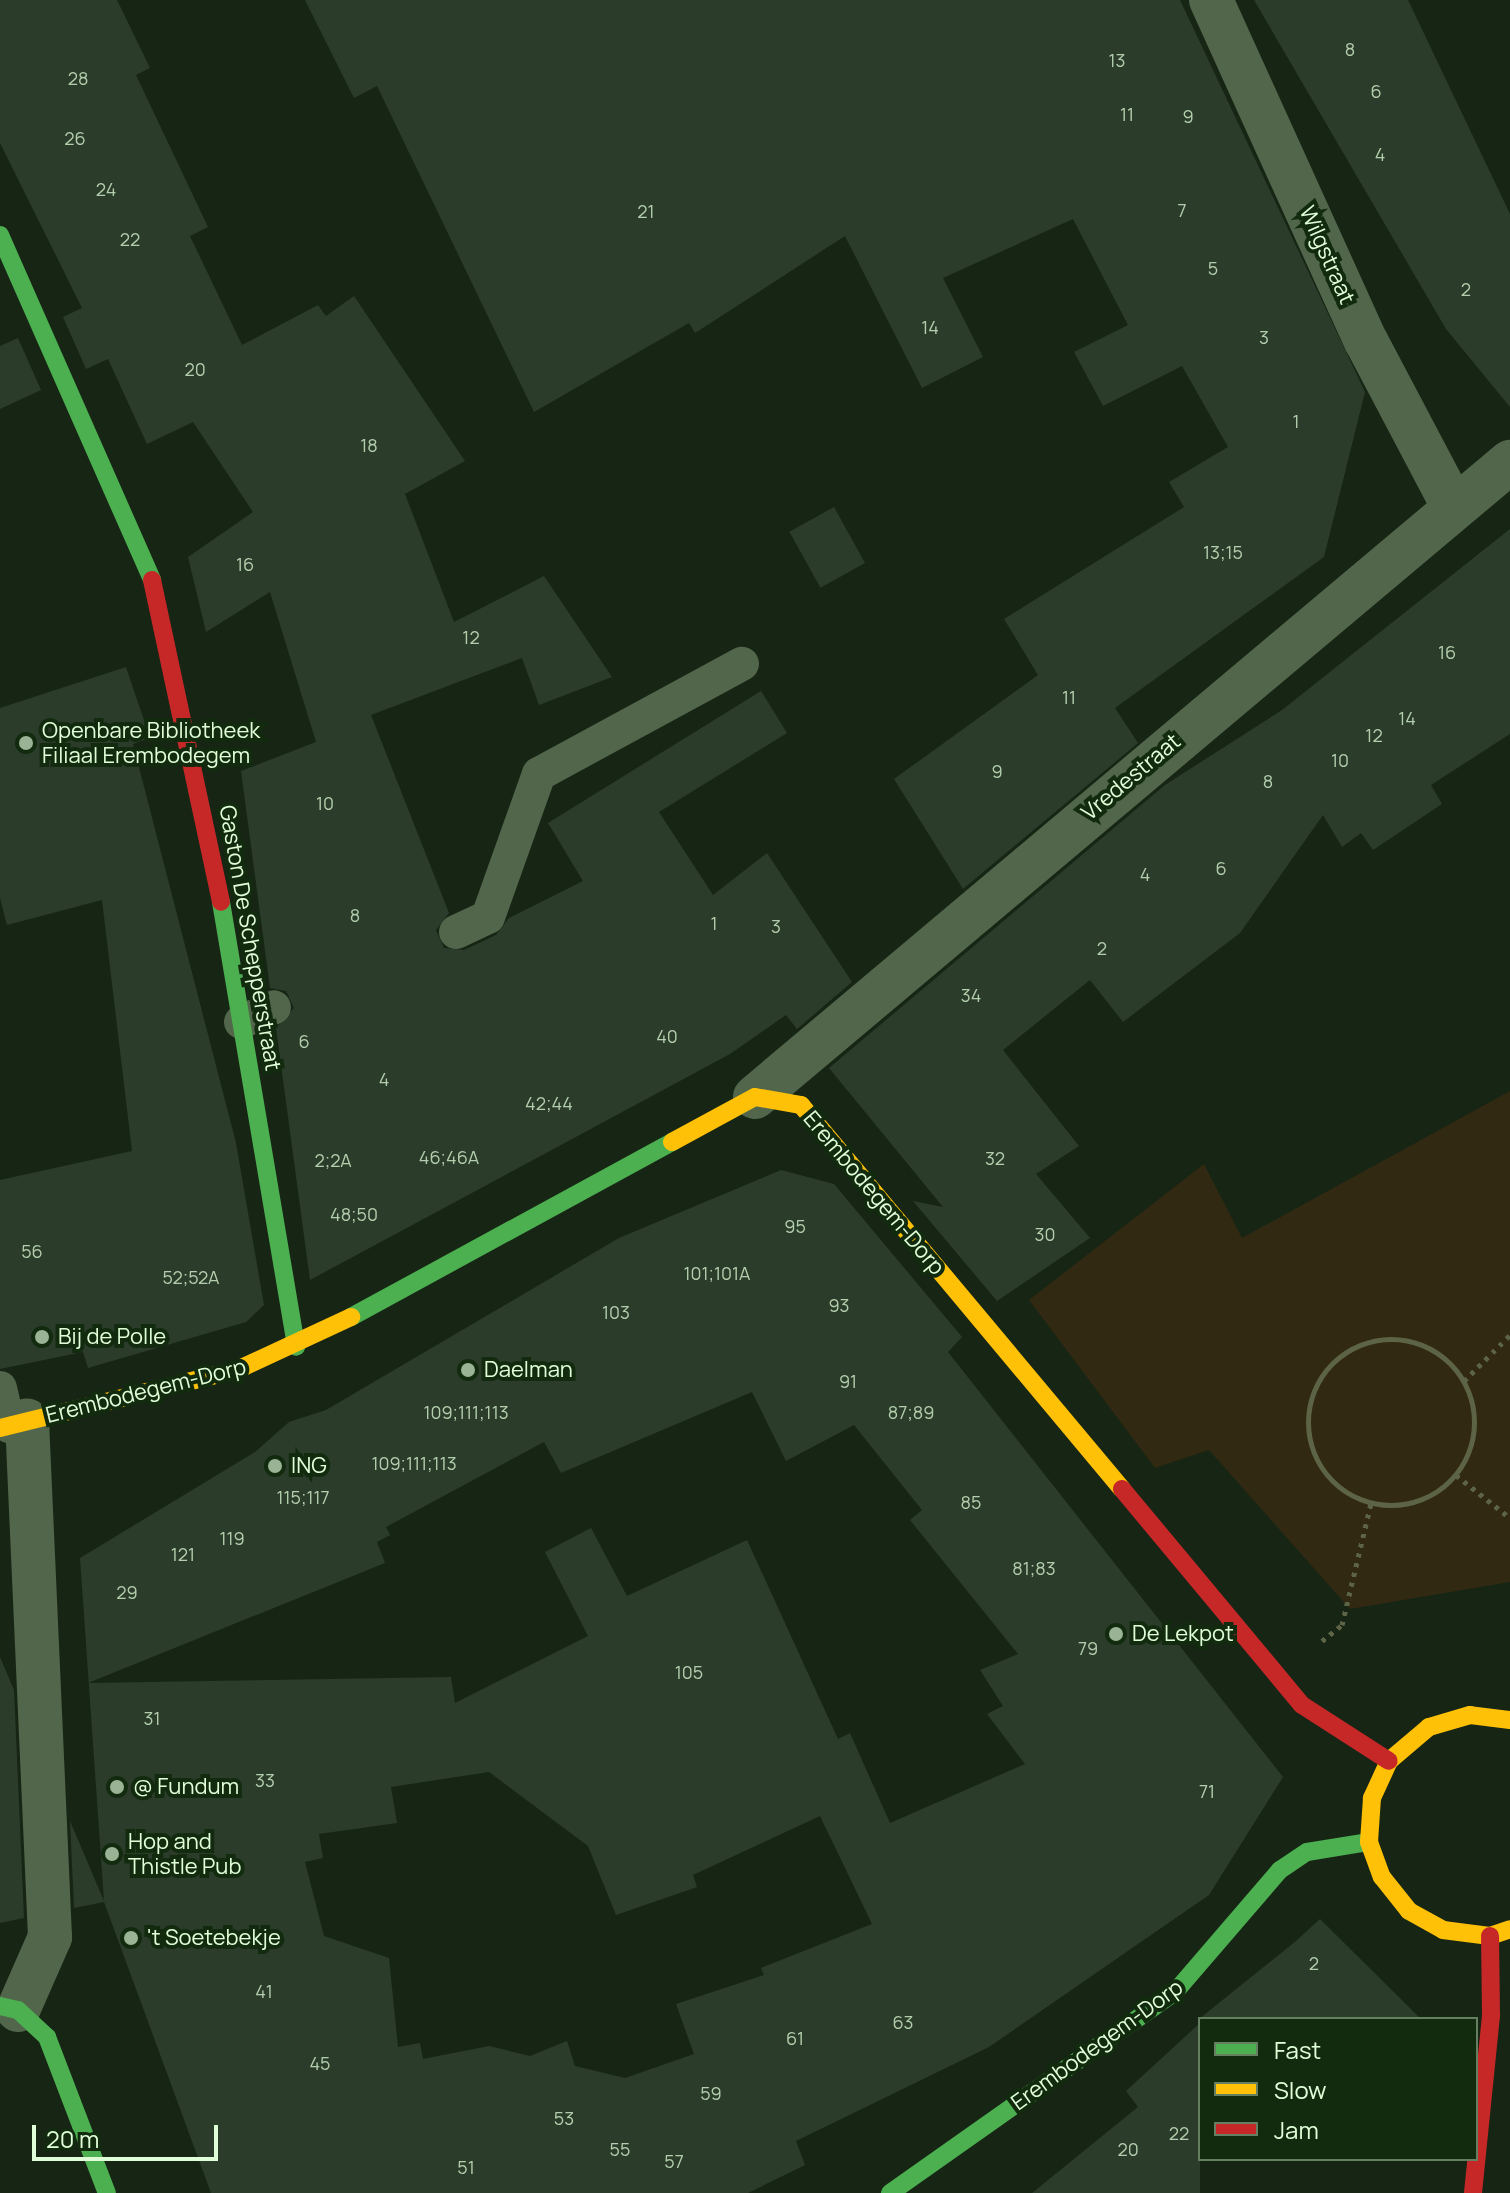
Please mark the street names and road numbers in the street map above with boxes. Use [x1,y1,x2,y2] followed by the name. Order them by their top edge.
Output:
[1294,202,1360,308] street label: Wilgstraat
[1076,728,1186,826] street label: Vredestraat
[214,803,286,1073] street label: Gaston De Schepperstraat
[798,1106,950,1280] street label: Erembodegem-Dorp
[43,1353,249,1429] street label: Erembodegem-Dorp
[1006,1974,1188,2116] street label: Erembodegem-Dorp

